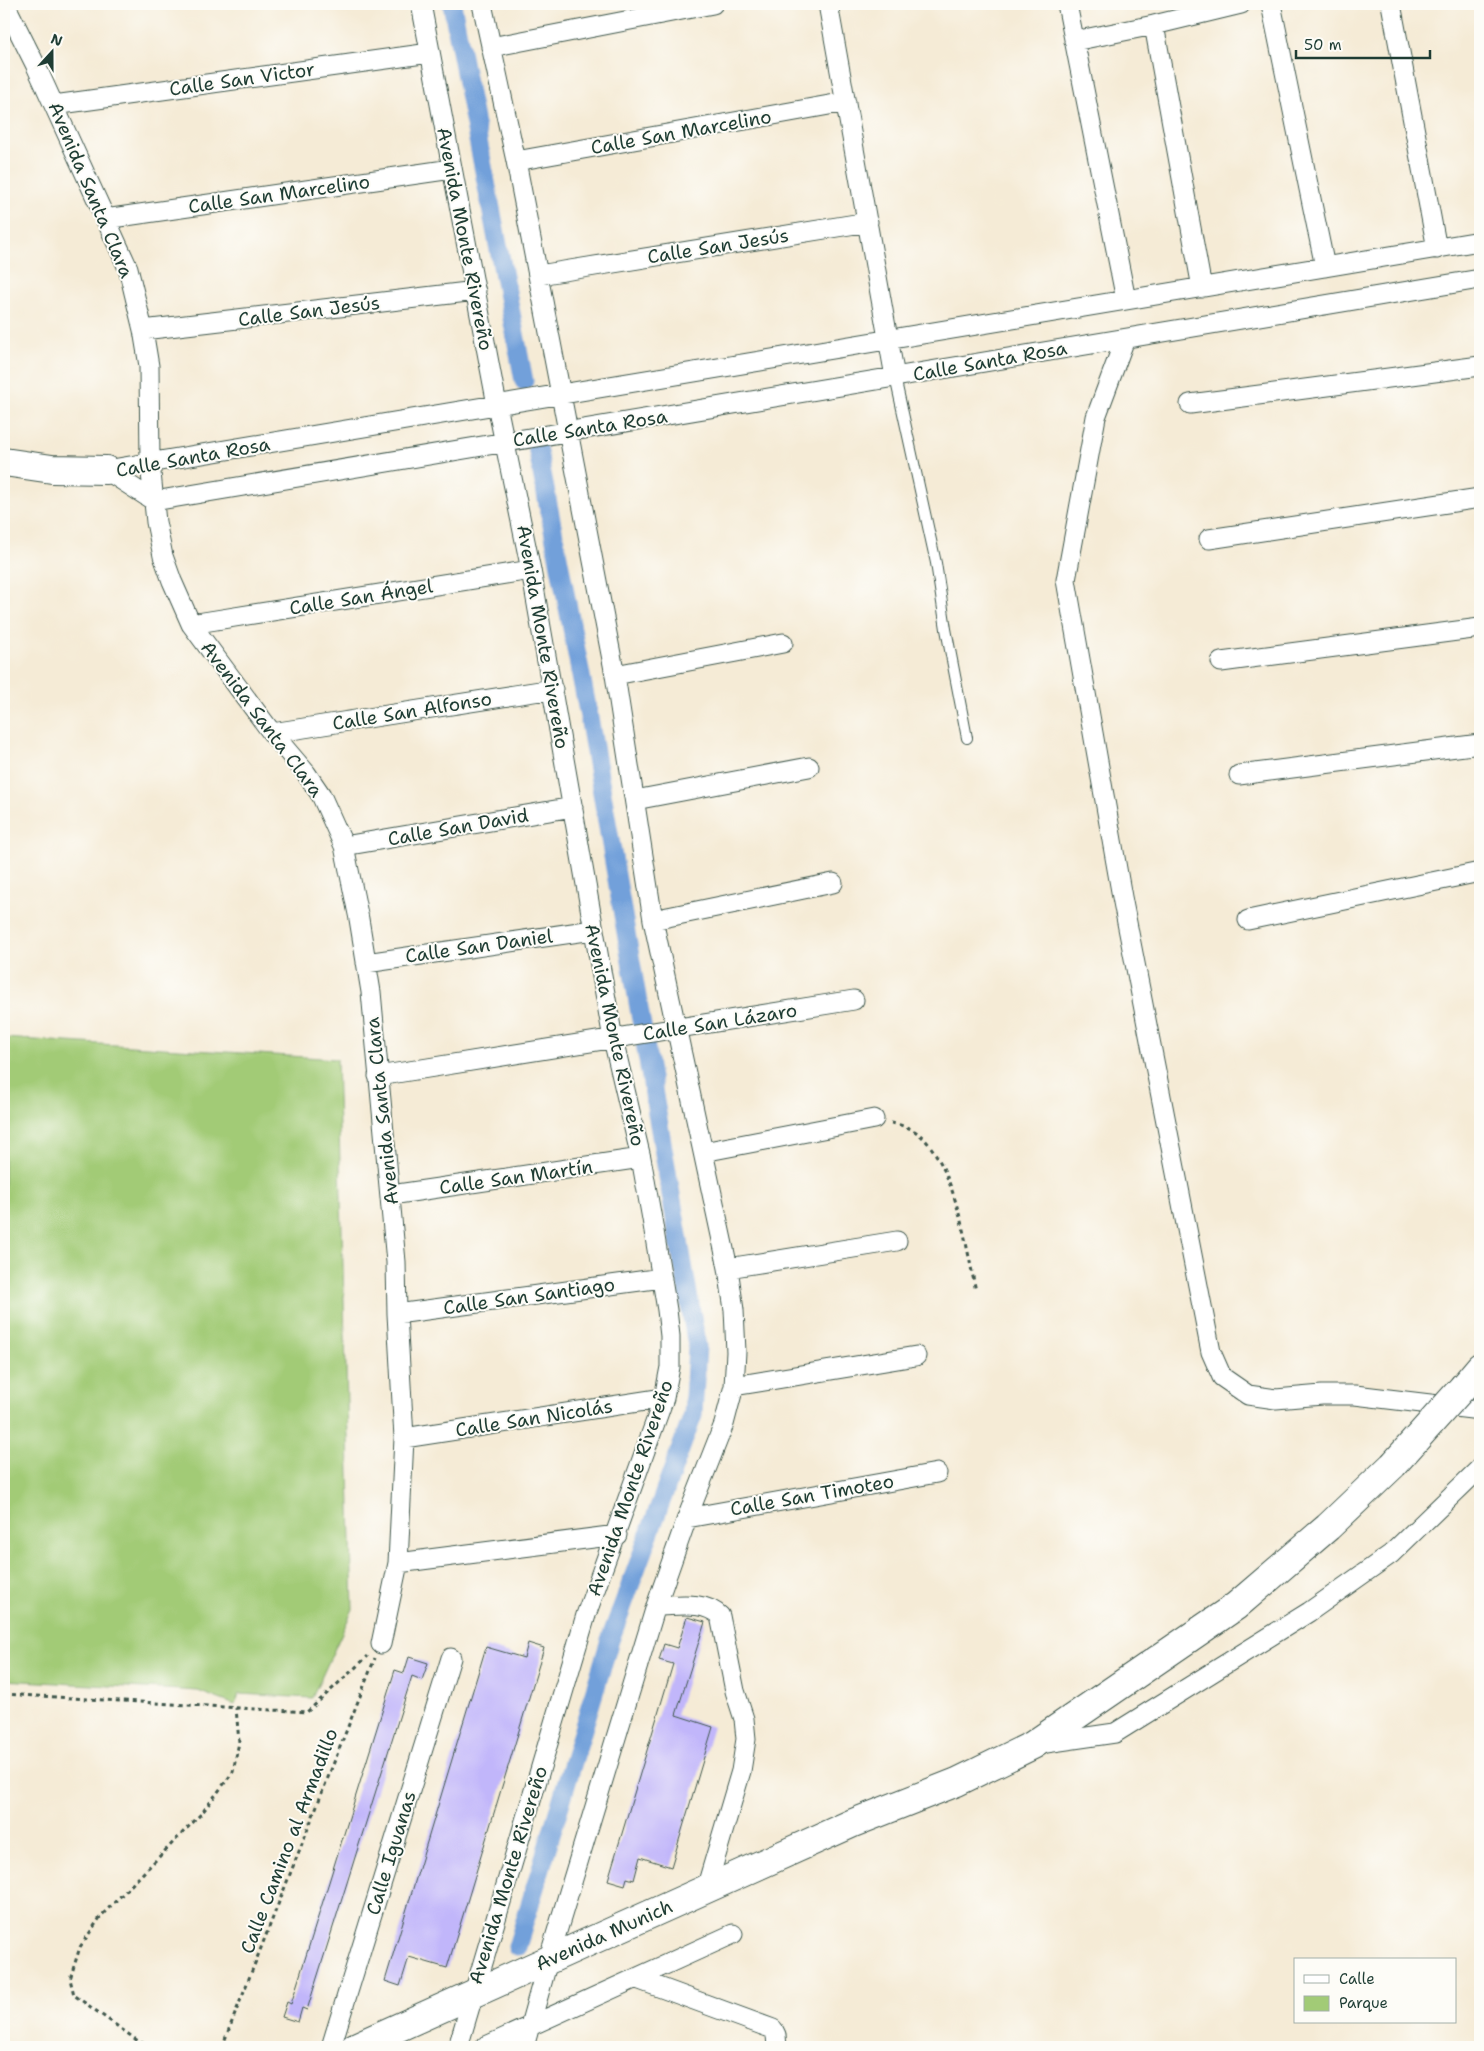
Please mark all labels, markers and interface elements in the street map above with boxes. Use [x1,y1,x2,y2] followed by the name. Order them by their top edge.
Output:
[28,28,78,78] north arrow
[1296,28,1430,60] scale bar
[48,29,65,50] text: N
[1304,35,1342,55] text: 50 m
[168,56,316,102] street label: Calle San Victor
[43,98,139,282] street label: Avenida Santa Clara
[589,104,773,160] street label: Calle San Marcelino
[431,125,499,353] street label: Avenida Monte Rivereño
[187,169,371,219] street label: Calle San Marcelino
[646,222,790,270] street label: Calle San Jesús
[237,290,381,332] street label: Calle San Jesús
[911,335,1069,387] street label: Calle Santa Rosa
[511,403,669,453] street label: Calle Santa Rosa
[114,431,272,483] street label: Calle Santa Rosa
[511,523,575,751] street label: Avenida Monte Rivereño
[287,572,435,621] street label: Calle San Ángel
[195,636,329,802] street label: Avenida Santa Clara
[330,686,494,736] street label: Calle San Alfonso
[386,802,530,852] street label: Calle San David
[579,921,651,1149] street label: Avenida Monte Rivereño
[404,923,555,969] street label: Calle San Daniel
[641,997,799,1047] street label: Calle San Lázaro
[360,1016,404,1206] street label: Avenida Santa Clara
[438,1154,594,1200] street label: Calle San Martín
[442,1272,616,1320] street label: Calle San Santiago
[581,1377,679,1599] street label: Avenida Monte Rivereño
[454,1393,614,1443] street label: Calle San Nicolás
[728,1468,896,1522] street label: Calle San Timoteo
[234,1725,344,1957] street label: Calle Camino al Armadillo
[463,1763,553,1987] street label: Avenida Monte Rivereño
[360,1788,422,1918] street label: Calle Iguanas
[532,1894,676,1976] street label: Avenida Munich
[1294,1958,1456,2024] legend
[1339,1969,1375,1989] text: Calle
[1339,1993,1388,2013] text: Parque

